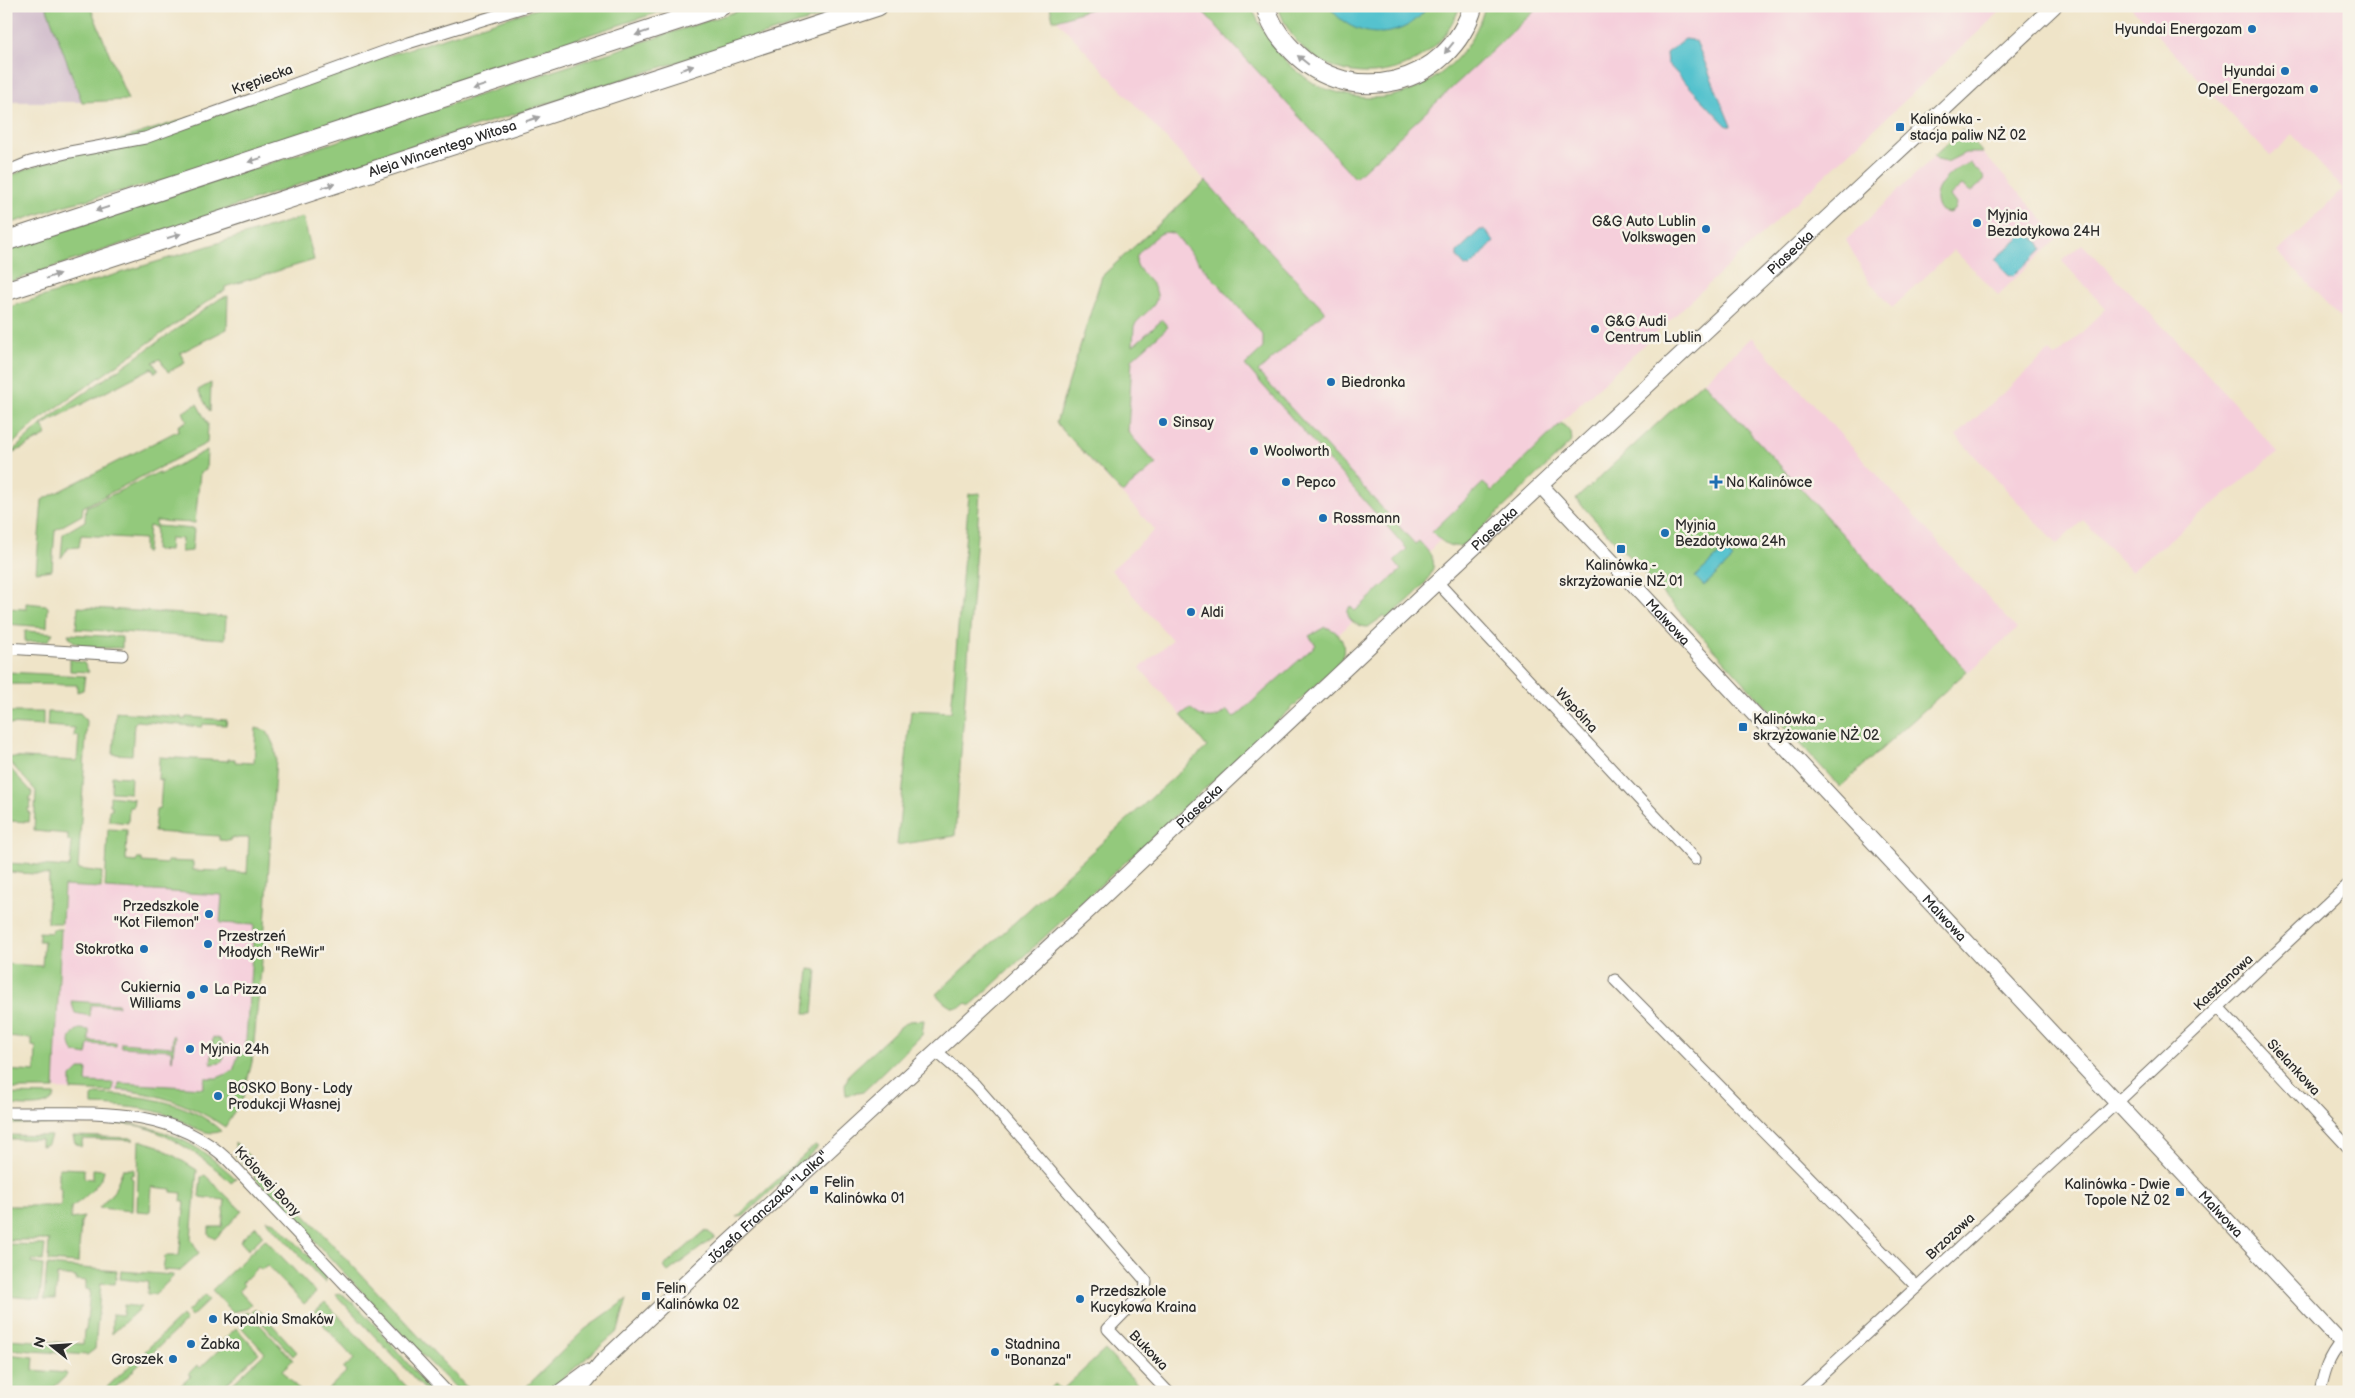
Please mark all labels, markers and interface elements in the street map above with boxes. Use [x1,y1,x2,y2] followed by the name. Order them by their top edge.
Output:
[2115,21,2242,38] place label: Hyundai Energozam
[2246,23,2258,35] marker: Hyundai Energozam
[634,29,649,37] one-way arrow
[1443,42,1454,55] one-way arrow
[1297,55,1310,66] one-way arrow
[229,61,295,98] street label: Krępiecka
[2224,63,2275,80] place label: Hyundai
[680,64,695,72] one-way arrow
[2279,65,2291,77] marker: Hyundai
[2198,81,2304,98] place label: Opel Energozam
[472,83,487,91] one-way arrow
[2308,83,2320,95] marker: Opel Energozam
[1910,111,2027,144] place label: Kalinówka - stacja paliw NŻ 02
[525,114,540,122] one-way arrow
[366,117,519,181] street label: Aleja Wincentego Witosa
[1894,121,1906,133] marker: Kalinówka - stacja paliw NŻ 02
[247,156,262,164] one-way arrow
[321,181,336,189] one-way arrow
[95,206,110,214] one-way arrow
[1987,207,2100,240] place label: Myjnia Bezdotykowa 24H
[1592,213,1696,246] place label: G&G Auto Lublin Volkswagen
[1971,217,1983,229] marker: Myjnia Bezdotykowa 24H
[1700,223,1712,235] marker: G&G Auto Lublin Volkswagen
[1764,227,1817,278] street label: Piasecka
[166,232,181,239] one-way arrow
[45,272,60,279] one-way arrow
[1605,313,1702,346] place label: G&G Audi Centrum Lublin
[1589,323,1601,335] marker: G&G Audi Centrum Lublin
[1341,374,1405,391] place label: Biedronka
[1325,376,1337,388] marker: Biedronka
[1173,414,1214,431] place label: Sinsay
[1157,416,1169,428] marker: Sinsay
[1264,443,1330,460] place label: Woolworth
[1248,445,1260,457] marker: Woolworth
[1296,474,1336,491] place label: Pepco
[1726,474,1812,491] place label: Na Kalinówce
[1280,476,1292,488] marker: Pepco
[1710,476,1722,488] marker: Na Kalinówce
[1468,503,1521,555] street label: Piasecka
[1333,510,1400,527] place label: Rossmann
[1317,512,1329,524] marker: Rossmann
[1675,517,1786,550] place label: Myjnia Bezdotykowa 24h
[1659,527,1671,539] marker: Myjnia Bezdotykowa 24h
[1615,543,1627,555] marker: Kalinówka - skrzyżowanie NŻ 01
[1559,557,1683,590] place label: Kalinówka - skrzyżowanie NŻ 01
[1642,595,1694,649] street label: Malwowa
[1201,604,1224,621] place label: Aldi
[1185,606,1197,618] marker: Aldi
[1552,685,1602,736] street label: Wspólna
[1753,711,1880,744] place label: Kalinówka - skrzyżowanie NŻ 02
[1737,721,1749,733] marker: Kalinówka - skrzyżowanie NŻ 02
[1173,781,1226,832] street label: Piasecka
[1918,891,1970,945] street label: Malwowa
[114,898,199,931] place label: Przedszkole "Kot Filemon"
[203,908,215,920] marker: Przedszkole "Kot Filemon"
[218,928,325,961] place label: Przestrzeń Młodych "ReWir"
[202,938,214,950] marker: Przestrzeń Młodych "ReWir"
[75,941,134,958] place label: Stokrotka
[138,943,150,955] marker: Stokrotka
[2190,950,2257,1014] street label: Kasztanowa
[121,979,181,1012] place label: Cukiernia Williams
[214,981,267,998] place label: La Pizza
[198,983,210,995] marker: La Pizza
[185,989,197,1001] marker: Cukiernia Williams
[2263,1036,2324,1099] street label: Sielankowa
[200,1041,269,1058] place label: Myjnia 24h
[184,1043,196,1055] marker: Myjnia 24h
[228,1080,353,1113] place label: BOSKO Bony - Lody Produkcji Własnej
[212,1090,224,1102] marker: BOSKO Bony - Lody Produkcji Własnej
[231,1143,305,1220] street label: Królowej Bony
[704,1147,832,1267] street label: Józefa Franczaka "Lalka"
[824,1174,904,1207] place label: Felin Kalinówka 01
[2064,1176,2171,1209] place label: Kalinówka - Dwie Topole NŻ 02
[808,1184,820,1196] marker: Felin Kalinówka 01
[2174,1186,2186,1198] marker: Kalinówka - Dwie Topole NŻ 02
[2195,1187,2246,1241] street label: Malwowa
[1922,1209,1978,1263] street label: Brzozowa
[656,1280,740,1313] place label: Felin Kalinówka 02
[1090,1283,1197,1316] place label: Przedszkole Kucykowa Kraina
[640,1290,652,1302] marker: Felin Kalinówka 02
[1074,1293,1086,1305] marker: Przedszkole Kucykowa Kraina
[223,1311,334,1328] place label: Kopalnia Smaków
[207,1313,219,1325] marker: Kopalnia Smaków
[28,1320,78,1370] north arrow
[1125,1327,1172,1374] street label: Bukowa
[30,1335,50,1350] text: N
[200,1335,240,1353] place label: Żabka
[1005,1336,1071,1369] place label: Stadnina "Bonanza"
[185,1338,197,1350] marker: Żabka
[989,1346,1001,1358] marker: Stadnina "Bonanza"
[111,1351,163,1368] place label: Groszek
[167,1353,179,1365] marker: Groszek

